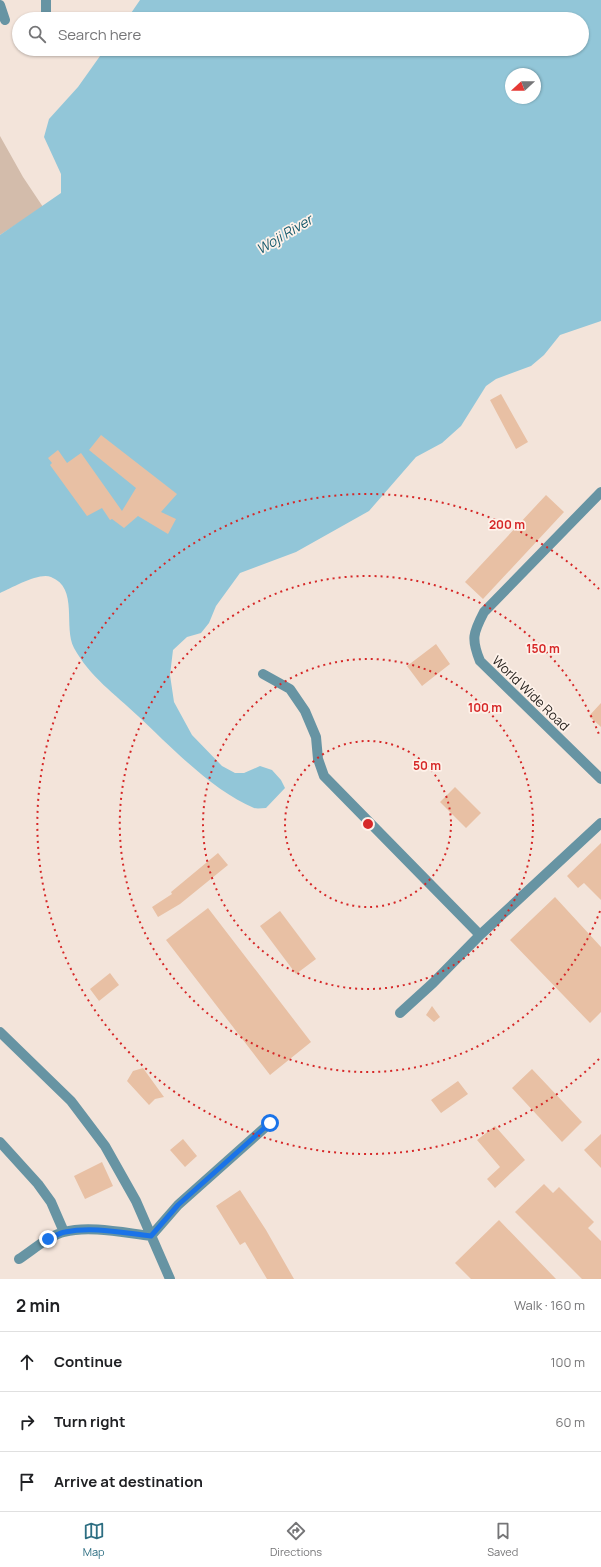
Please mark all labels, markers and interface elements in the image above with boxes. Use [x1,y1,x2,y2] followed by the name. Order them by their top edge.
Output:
[12,12,589,56] search box
[26,23,48,45] icon: search
[58,24,141,45] text: Search here
[505,68,541,104] north arrow
[252,209,317,258] water label: Woji River
[489,516,525,533] text: 200 m
[526,640,560,657] text: 150 m
[489,652,573,734] street label: World Wide Road
[468,699,502,716] text: 100 m
[413,757,441,774] text: 50 m
[361,817,375,831] centre of rings
[261,1114,279,1132] route start
[39,1230,57,1248] route end
[16,1294,60,1317] text: 2 min
[514,1296,585,1314] text: Walk · 160 m
[16,1351,38,1373] icon: ahead
[54,1351,122,1372] text: Continue
[550,1353,585,1371] text: 100 m
[16,1411,38,1433] icon: right
[54,1411,125,1432] text: Turn right
[555,1413,585,1431] text: 60 m
[16,1471,38,1493] icon: arrive
[54,1471,203,1492] text: Arrive at destination
[83,1520,105,1559] tab: Map
[270,1520,322,1559] tab: Directions
[487,1520,518,1559] tab: Saved

